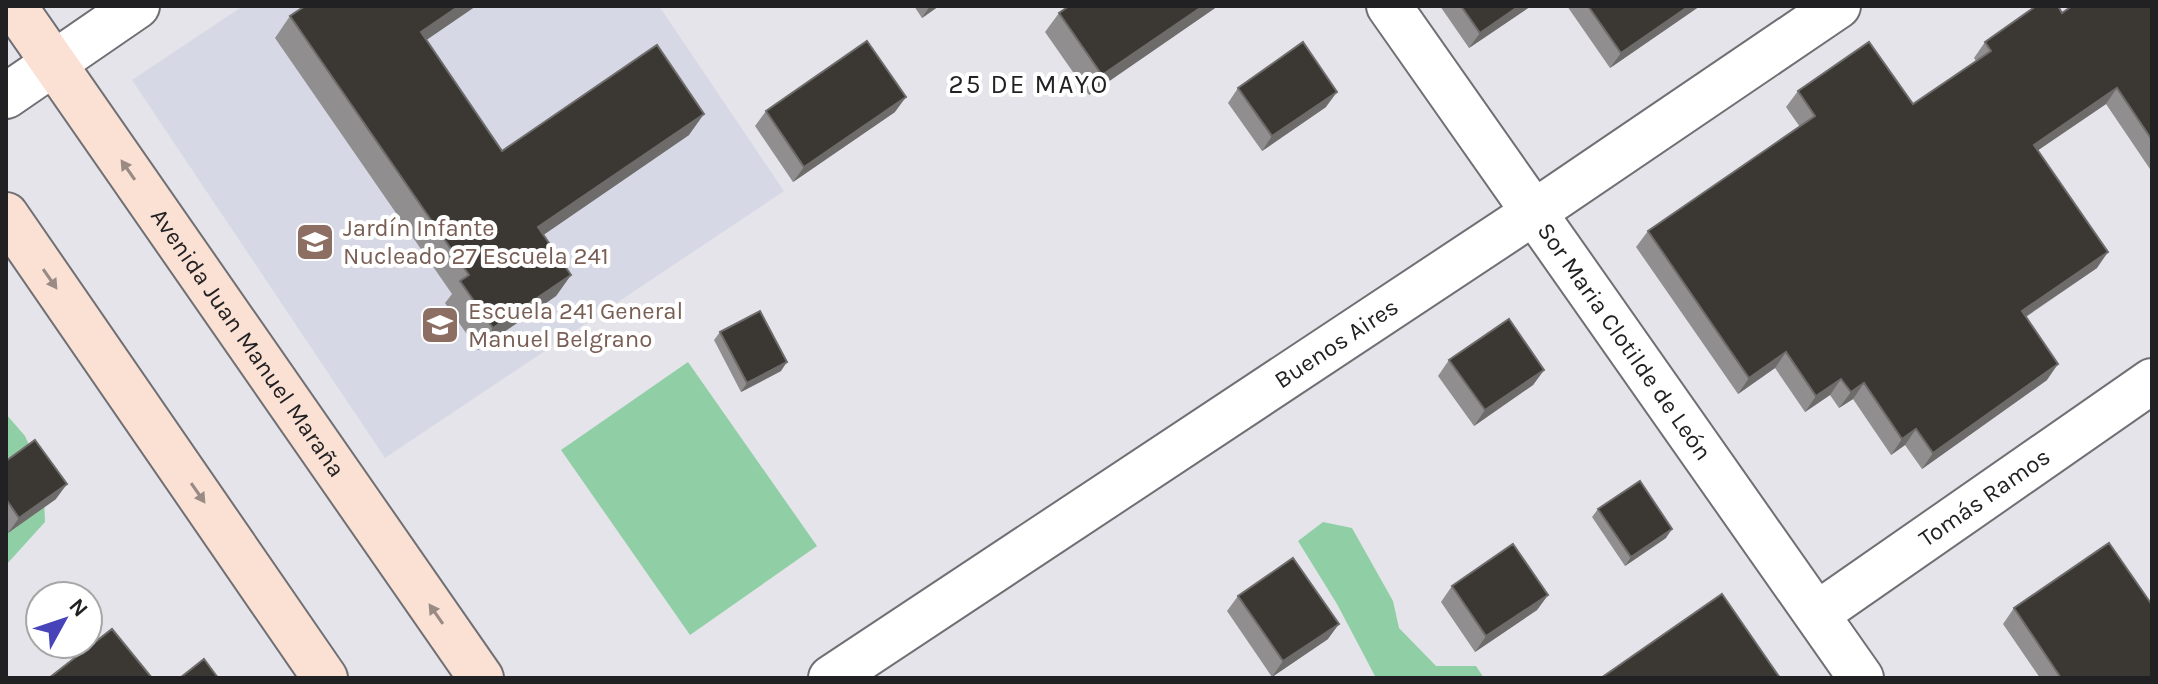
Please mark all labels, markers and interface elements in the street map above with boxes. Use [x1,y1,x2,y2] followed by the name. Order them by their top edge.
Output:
[949,69,1109,100] district label: 25 DE MAYO
[121,160,136,181] one-way arrow
[145,203,351,482] street label: Avenida Juan Manuel Maraña
[343,214,609,270] place label: Jardín Infante Nucleado 27 Escuela 241
[1532,217,1718,466] street label: Sor Maria Clotilde de León
[294,221,336,263] school or university icon: Jardín Infante Nucleado 27 Escuela 241
[42,268,57,290] one-way arrow
[1269,292,1403,394] street label: Buenos Aires
[468,297,683,353] place label: Escuela 241 General Manuel Belgrano
[419,304,461,346] school or university icon: Escuela 241 General Manuel Belgrano
[1914,442,2055,553] street label: Tomás Ramos
[190,483,205,504] one-way arrow
[24,580,104,660] north arrow
[64,593,94,622] text: N
[429,603,444,624] one-way arrow

